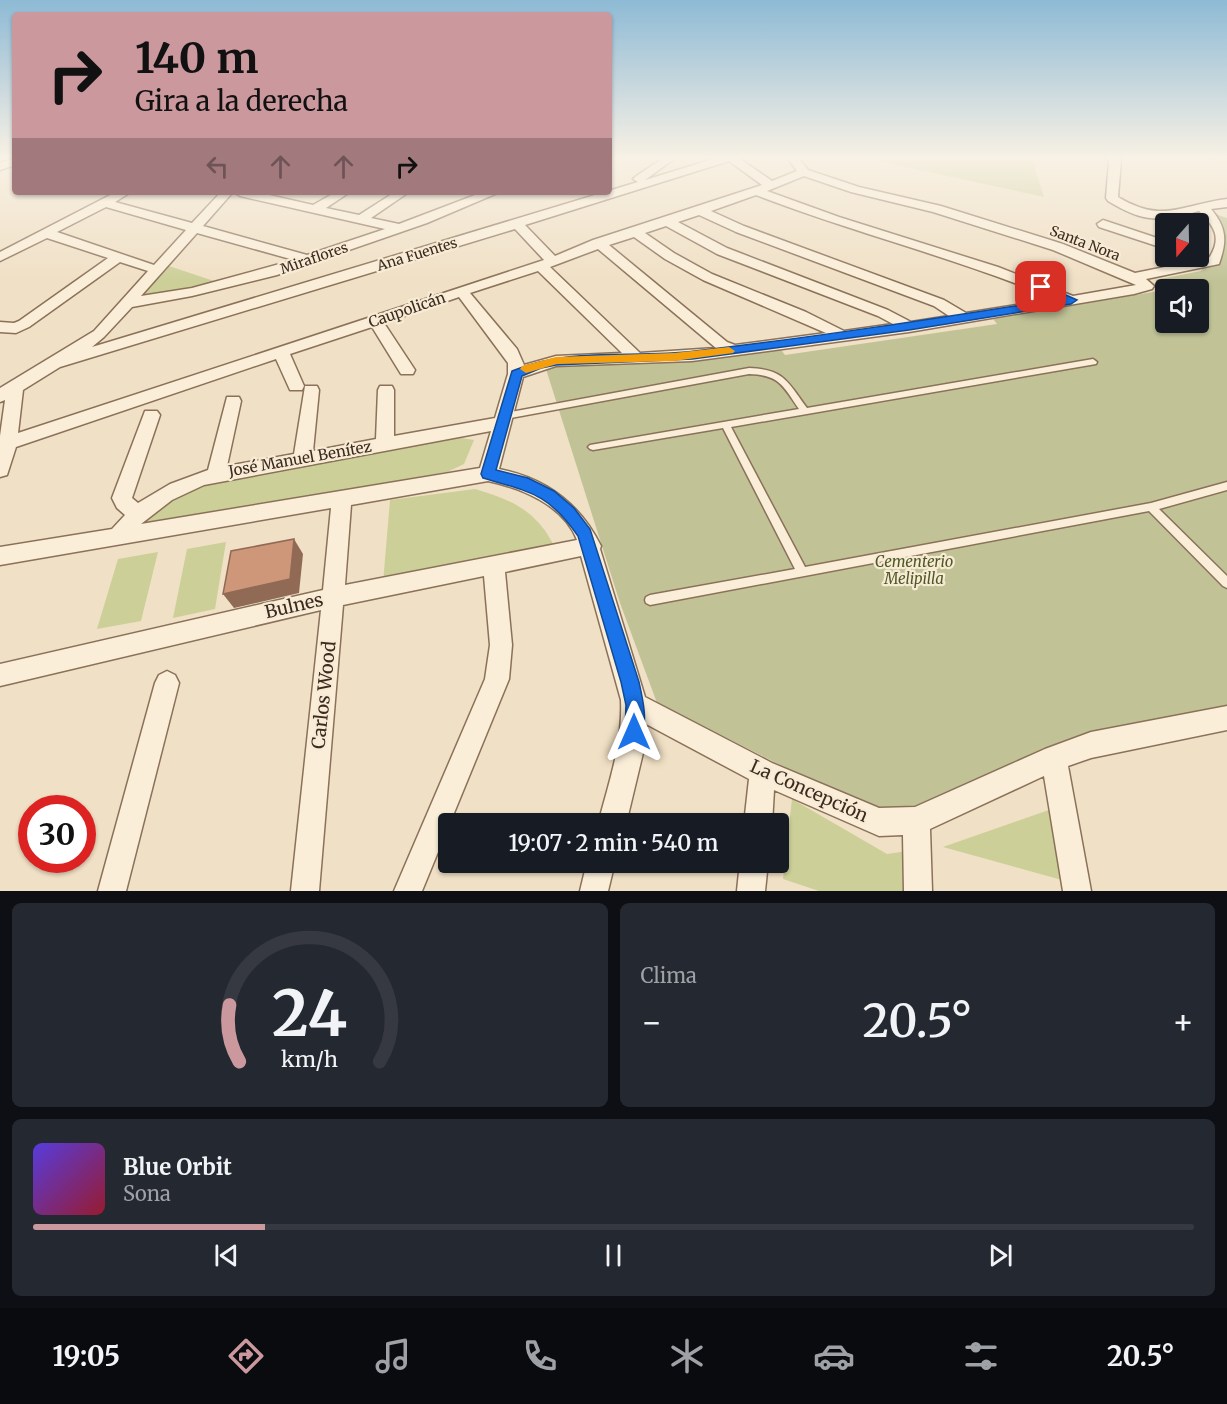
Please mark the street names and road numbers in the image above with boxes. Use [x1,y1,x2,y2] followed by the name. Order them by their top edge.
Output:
[1047,221,1123,265] street label: Santa Nora
[374,233,459,275] street label: Ana Fuentes
[278,238,350,278] street label: Miraflores
[366,287,448,332] street label: Caupolicán
[226,437,373,481] street label: José Manuel Benítez
[262,588,325,623] street label: Bulnes
[306,640,341,750] street label: Carlos Wood
[747,754,872,827] street label: La Concepción

